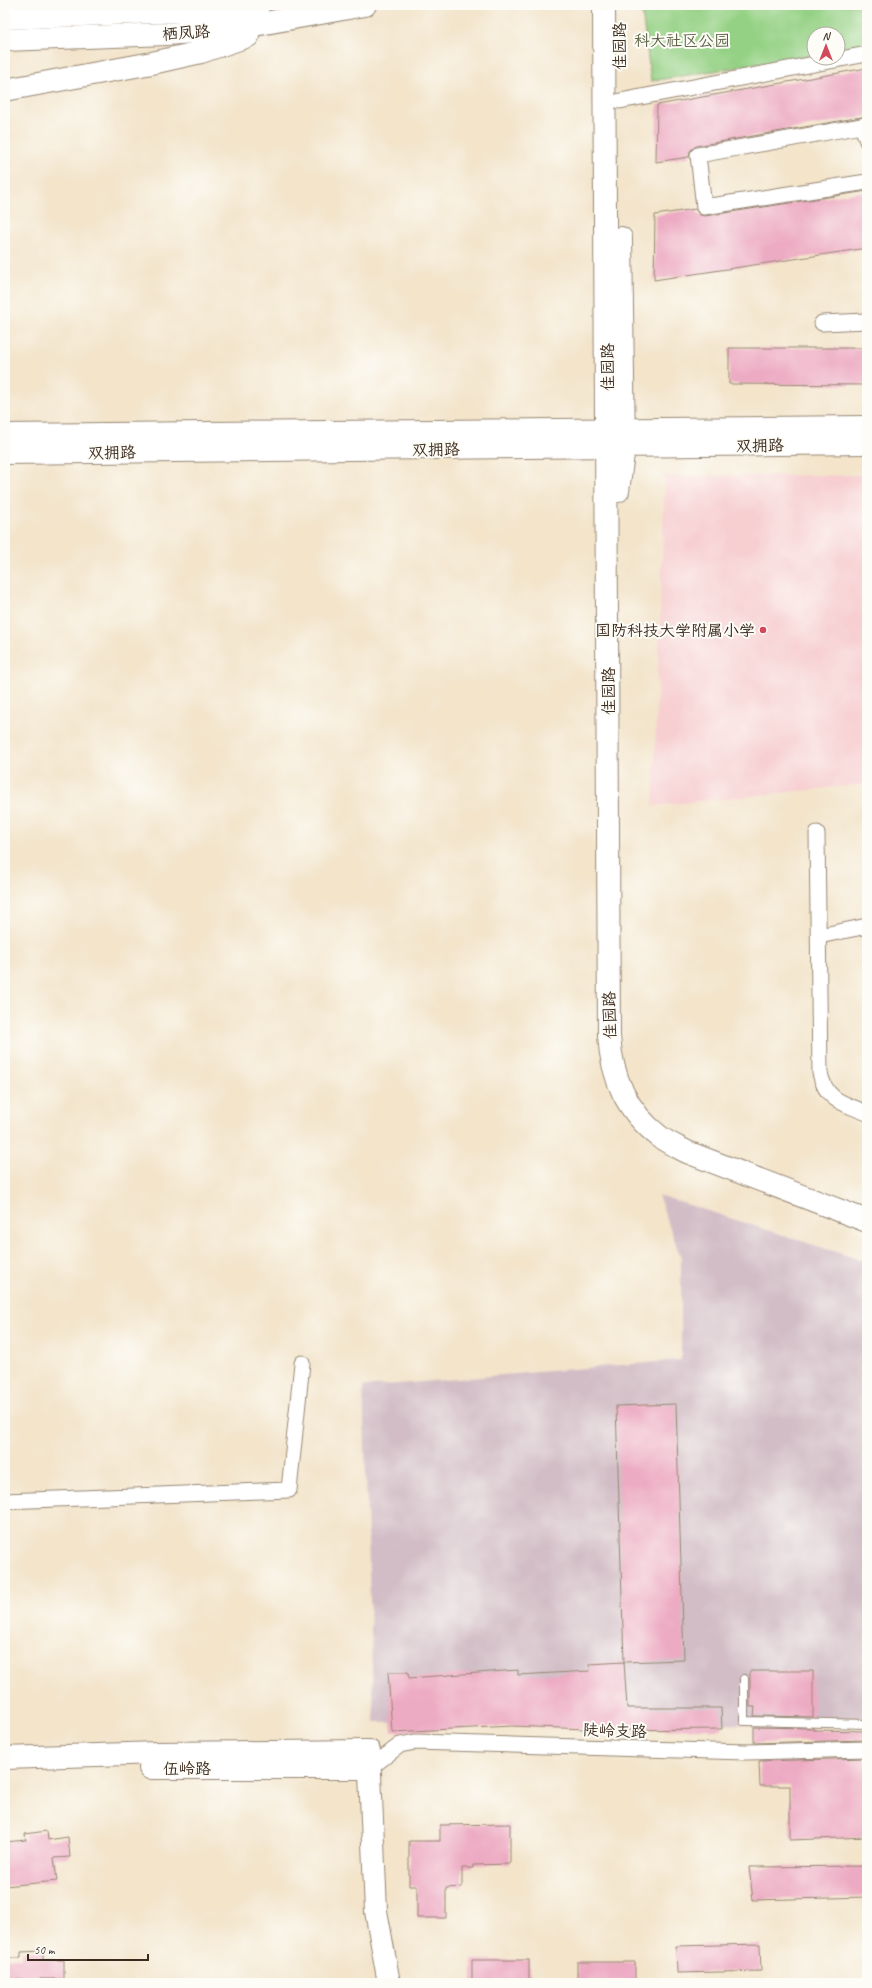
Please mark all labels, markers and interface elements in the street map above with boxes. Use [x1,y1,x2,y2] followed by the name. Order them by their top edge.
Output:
[161,21,211,45] street label: 栖凤路
[610,22,630,70] street label: 佳园路
[806,26,846,66] north arrow
[823,29,832,43] text: N
[634,31,730,51] park label: 科大社区公园
[598,343,618,391] street label: 佳园路
[736,436,784,456] street label: 双拥路
[412,440,460,460] street label: 双拥路
[88,443,136,463] street label: 双拥路
[595,621,755,641] place label: 国防科技大学附属小学
[758,625,768,635] marker: 国防科技大学附属小学
[599,667,619,715] street label: 佳园路
[600,991,620,1039] street label: 佳园路
[583,1720,647,1742] street label: 陡岭支路
[163,1759,211,1779] street label: 伍岭路
[28,1936,148,1962] scale bar
[34,1942,56,1958] text: 50 m

